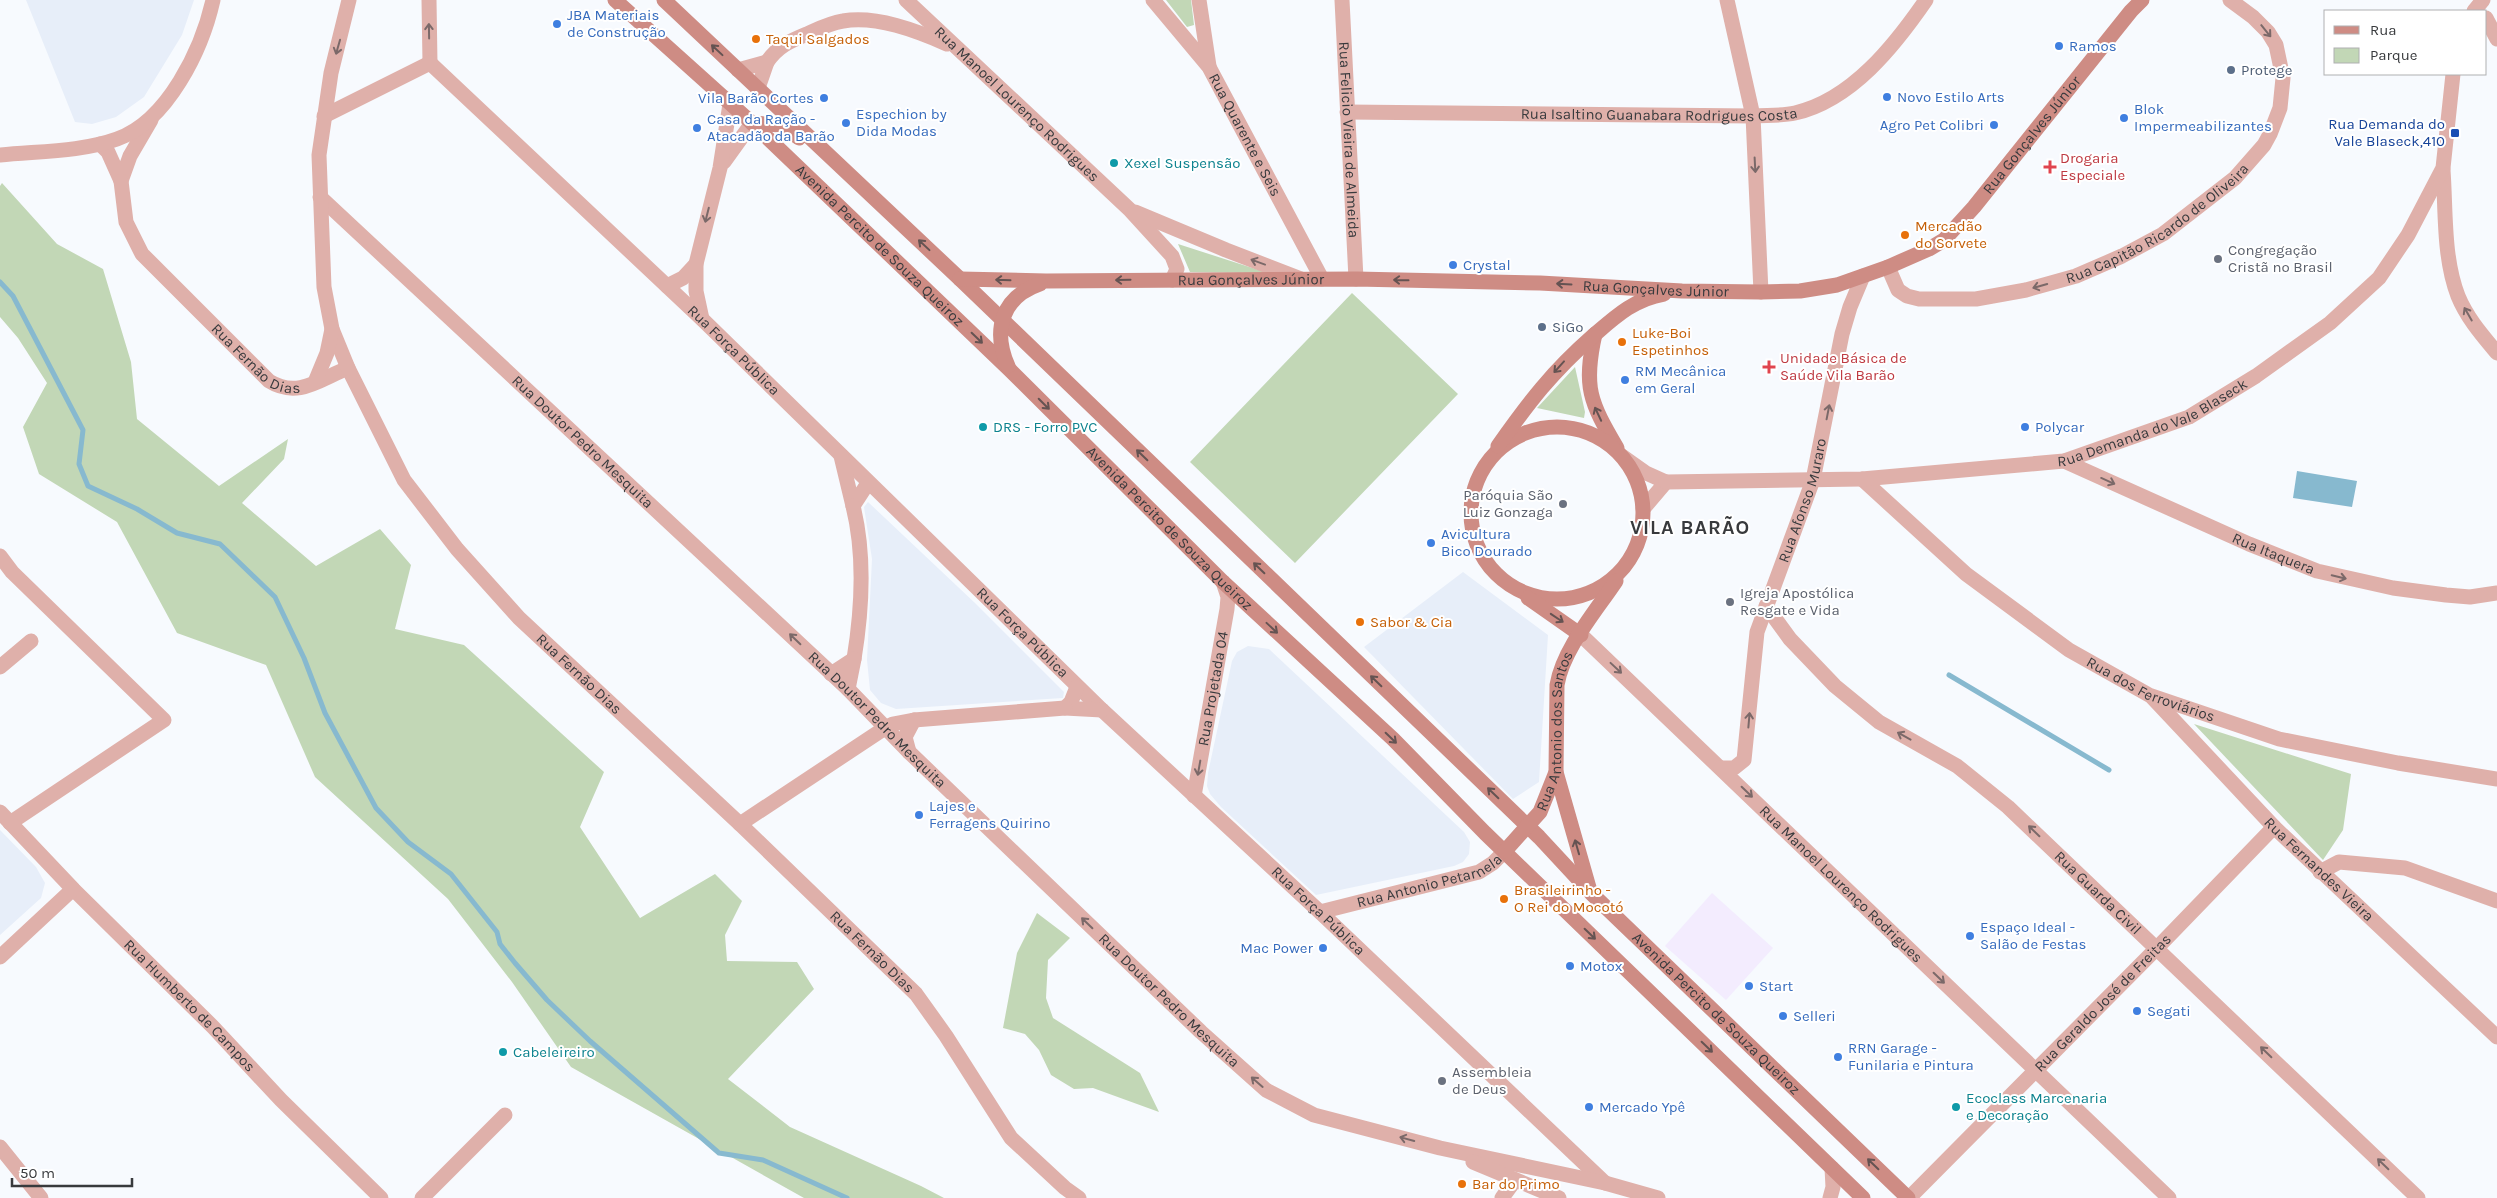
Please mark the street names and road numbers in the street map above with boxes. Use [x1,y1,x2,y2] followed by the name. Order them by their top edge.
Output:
[931,22,1103,185] street label: Rua Manoel Lourenço Rodrigues
[1335,41,1363,239] street label: Rua Felicio Vieira de Almeida
[1205,70,1285,199] street label: Rua Quarente e Seis
[1979,72,2085,198] street label: Rua Gonçalves Júnior
[1521,104,1799,125] street label: Rua Isaltino Guanabara Rodrigues Costa
[2064,160,2252,287] street label: Rua Capitão Ricardo de Oliveira
[792,161,968,330] street label: Avenida Percito de Souza Queiroz
[1178,270,1325,289] street label: Rua Gonçalves Júnior
[1582,276,1730,301] street label: Rua Gonçalves Júnior
[684,301,784,399] street label: Rua Força Pública
[208,320,301,397] street label: Rua Fernão Dias
[508,371,657,512] street label: Rua Doutor Pedro Mesquita
[2057,375,2250,471] street label: Rua Demanda do Vale Blaseck
[1774,437,1830,565] street label: Rua Afonso Muraro
[1083,442,1257,614] street label: Avenida Percito de Souza Queiroz
[2229,529,2317,578] street label: Rua Itaquera
[973,583,1073,681] street label: Rua Força Pública
[1194,629,1232,748] street label: Rua Projetada 04
[532,630,625,718] street label: Rua Fernão Dias
[804,648,950,792] street label: Rua Doutor Pedro Mesquita
[1532,648,1577,814] street label: Rua Antonio dos Santos
[2083,653,2217,726] street label: Rua dos Ferroviários
[1756,802,1926,966] street label: Rua Manoel Lourenço Rodrigues
[2260,813,2378,925] street label: Rua Fernandes Vieira
[2051,847,2145,938] street label: Rua Guarda Civil
[1355,850,1506,911] street label: Rua Antonio Petarnela
[1268,863,1369,959] street label: Rua Força Pública
[826,907,918,997] street label: Rua Fernão Dias
[1628,929,1804,1098] street label: Avenida Percito de Souza Queiroz
[1095,930,1243,1071] street label: Rua Doutor Pedro Mesquita
[2030,930,2175,1075] street label: Rua Geraldo José de Freitas
[120,935,259,1076] street label: Rua Humberto de Campos

